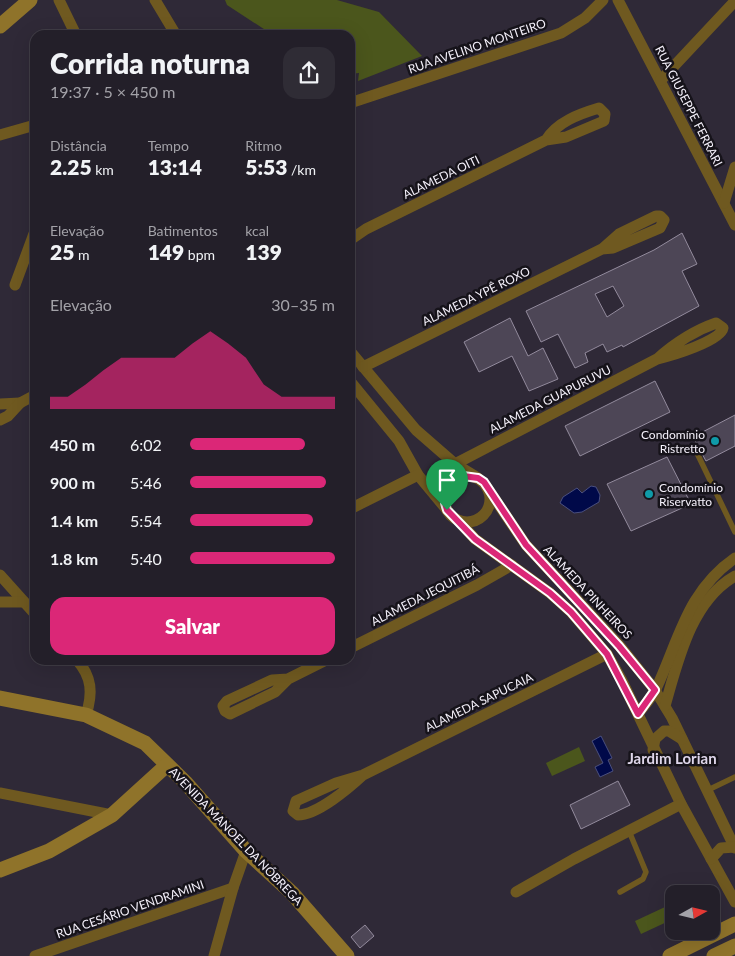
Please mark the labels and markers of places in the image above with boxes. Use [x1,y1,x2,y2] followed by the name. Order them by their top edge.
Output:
[641,427,705,456] place label: Condomínio Ristretto
[709,435,721,447] marker: Condomínio Ristretto
[426,459,468,510] pin
[659,480,723,509] place label: Condomínio Riservatto
[643,488,655,500] marker: Condomínio Riservatto

